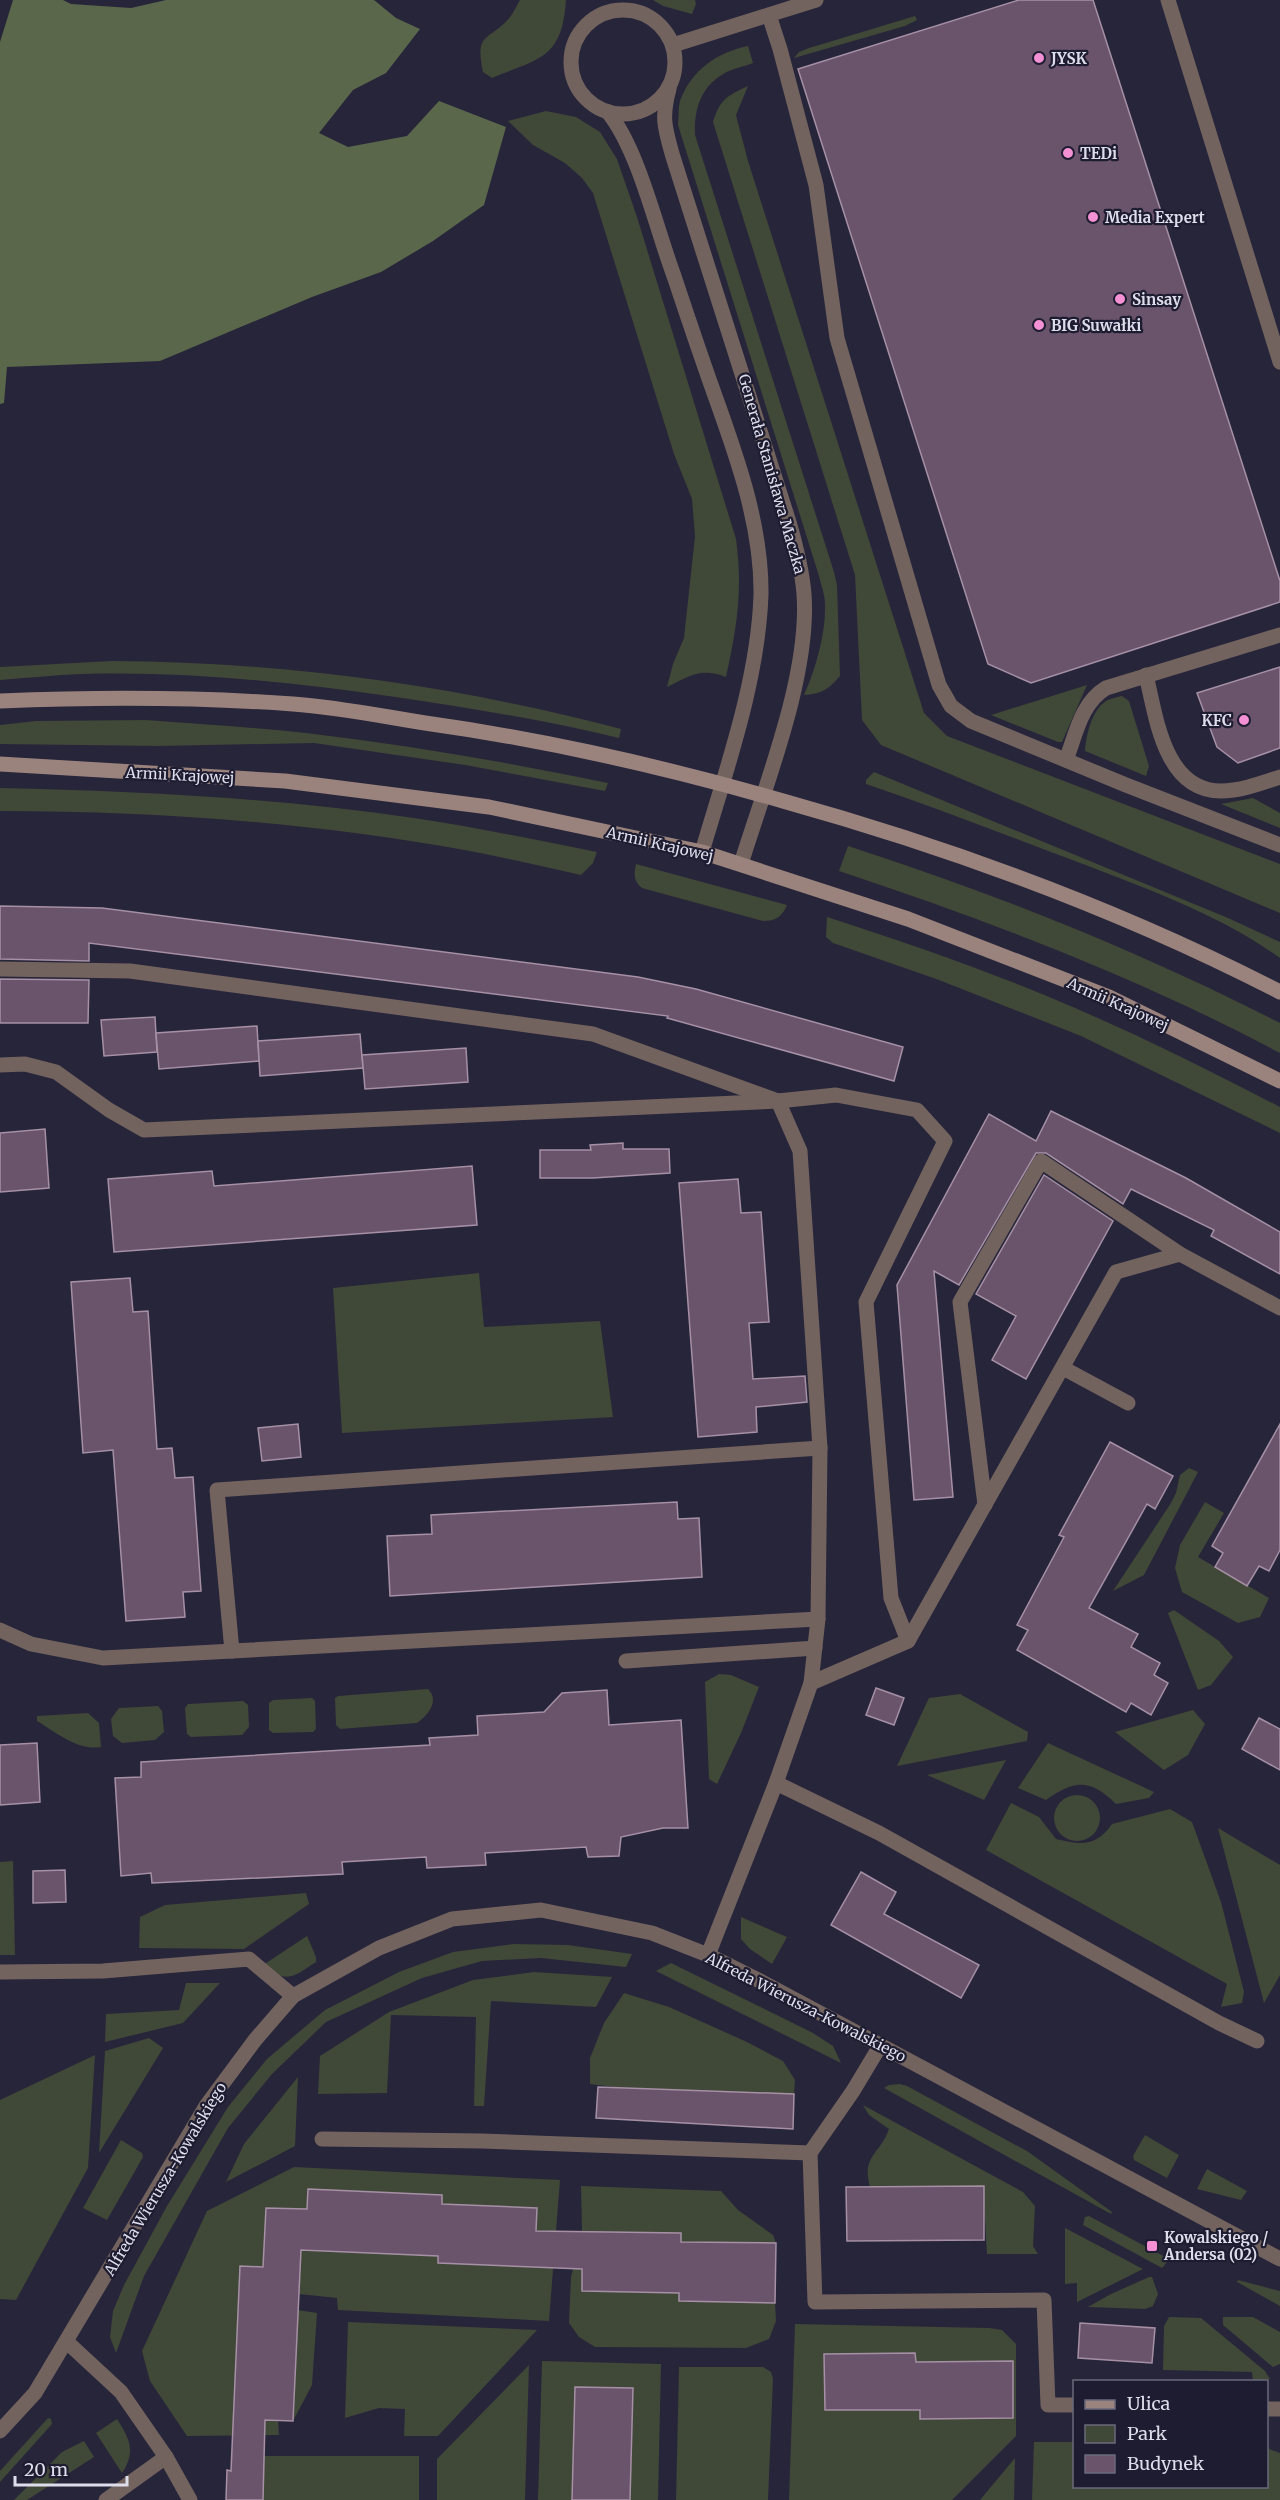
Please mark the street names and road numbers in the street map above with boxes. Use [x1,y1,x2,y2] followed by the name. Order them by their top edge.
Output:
[734,372,810,576] street label: Generała Stanisława Maczka
[124,763,235,787] street label: Armii Krajowej
[604,822,715,866] street label: Armii Krajowej
[1063,973,1172,1035] street label: Armii Krajowej
[702,1948,910,2066] street label: Alfreda Wierusza-Kowalskiego
[99,2079,231,2280] street label: Alfreda Wierusza-Kowalskiego

